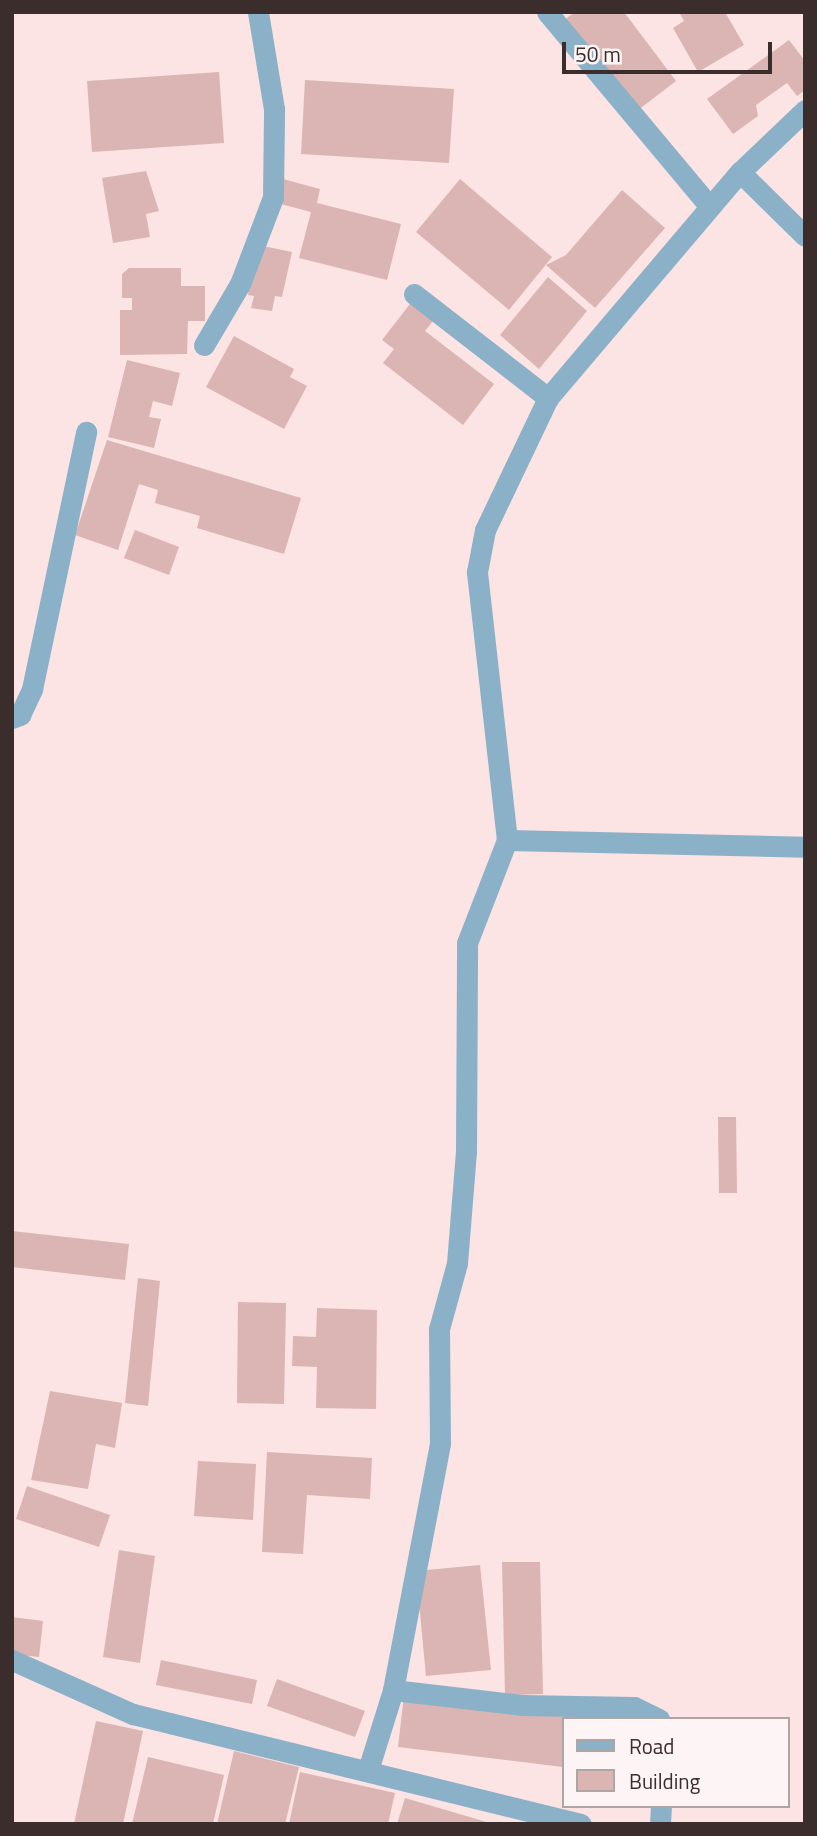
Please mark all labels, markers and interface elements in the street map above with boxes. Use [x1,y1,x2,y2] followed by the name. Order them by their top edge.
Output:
[565,28,775,72] scale bar
[575,38,621,70] text: 50 m
[562,1717,789,1808] legend
[629,1730,674,1762] text: Road
[629,1765,700,1797] text: Building

